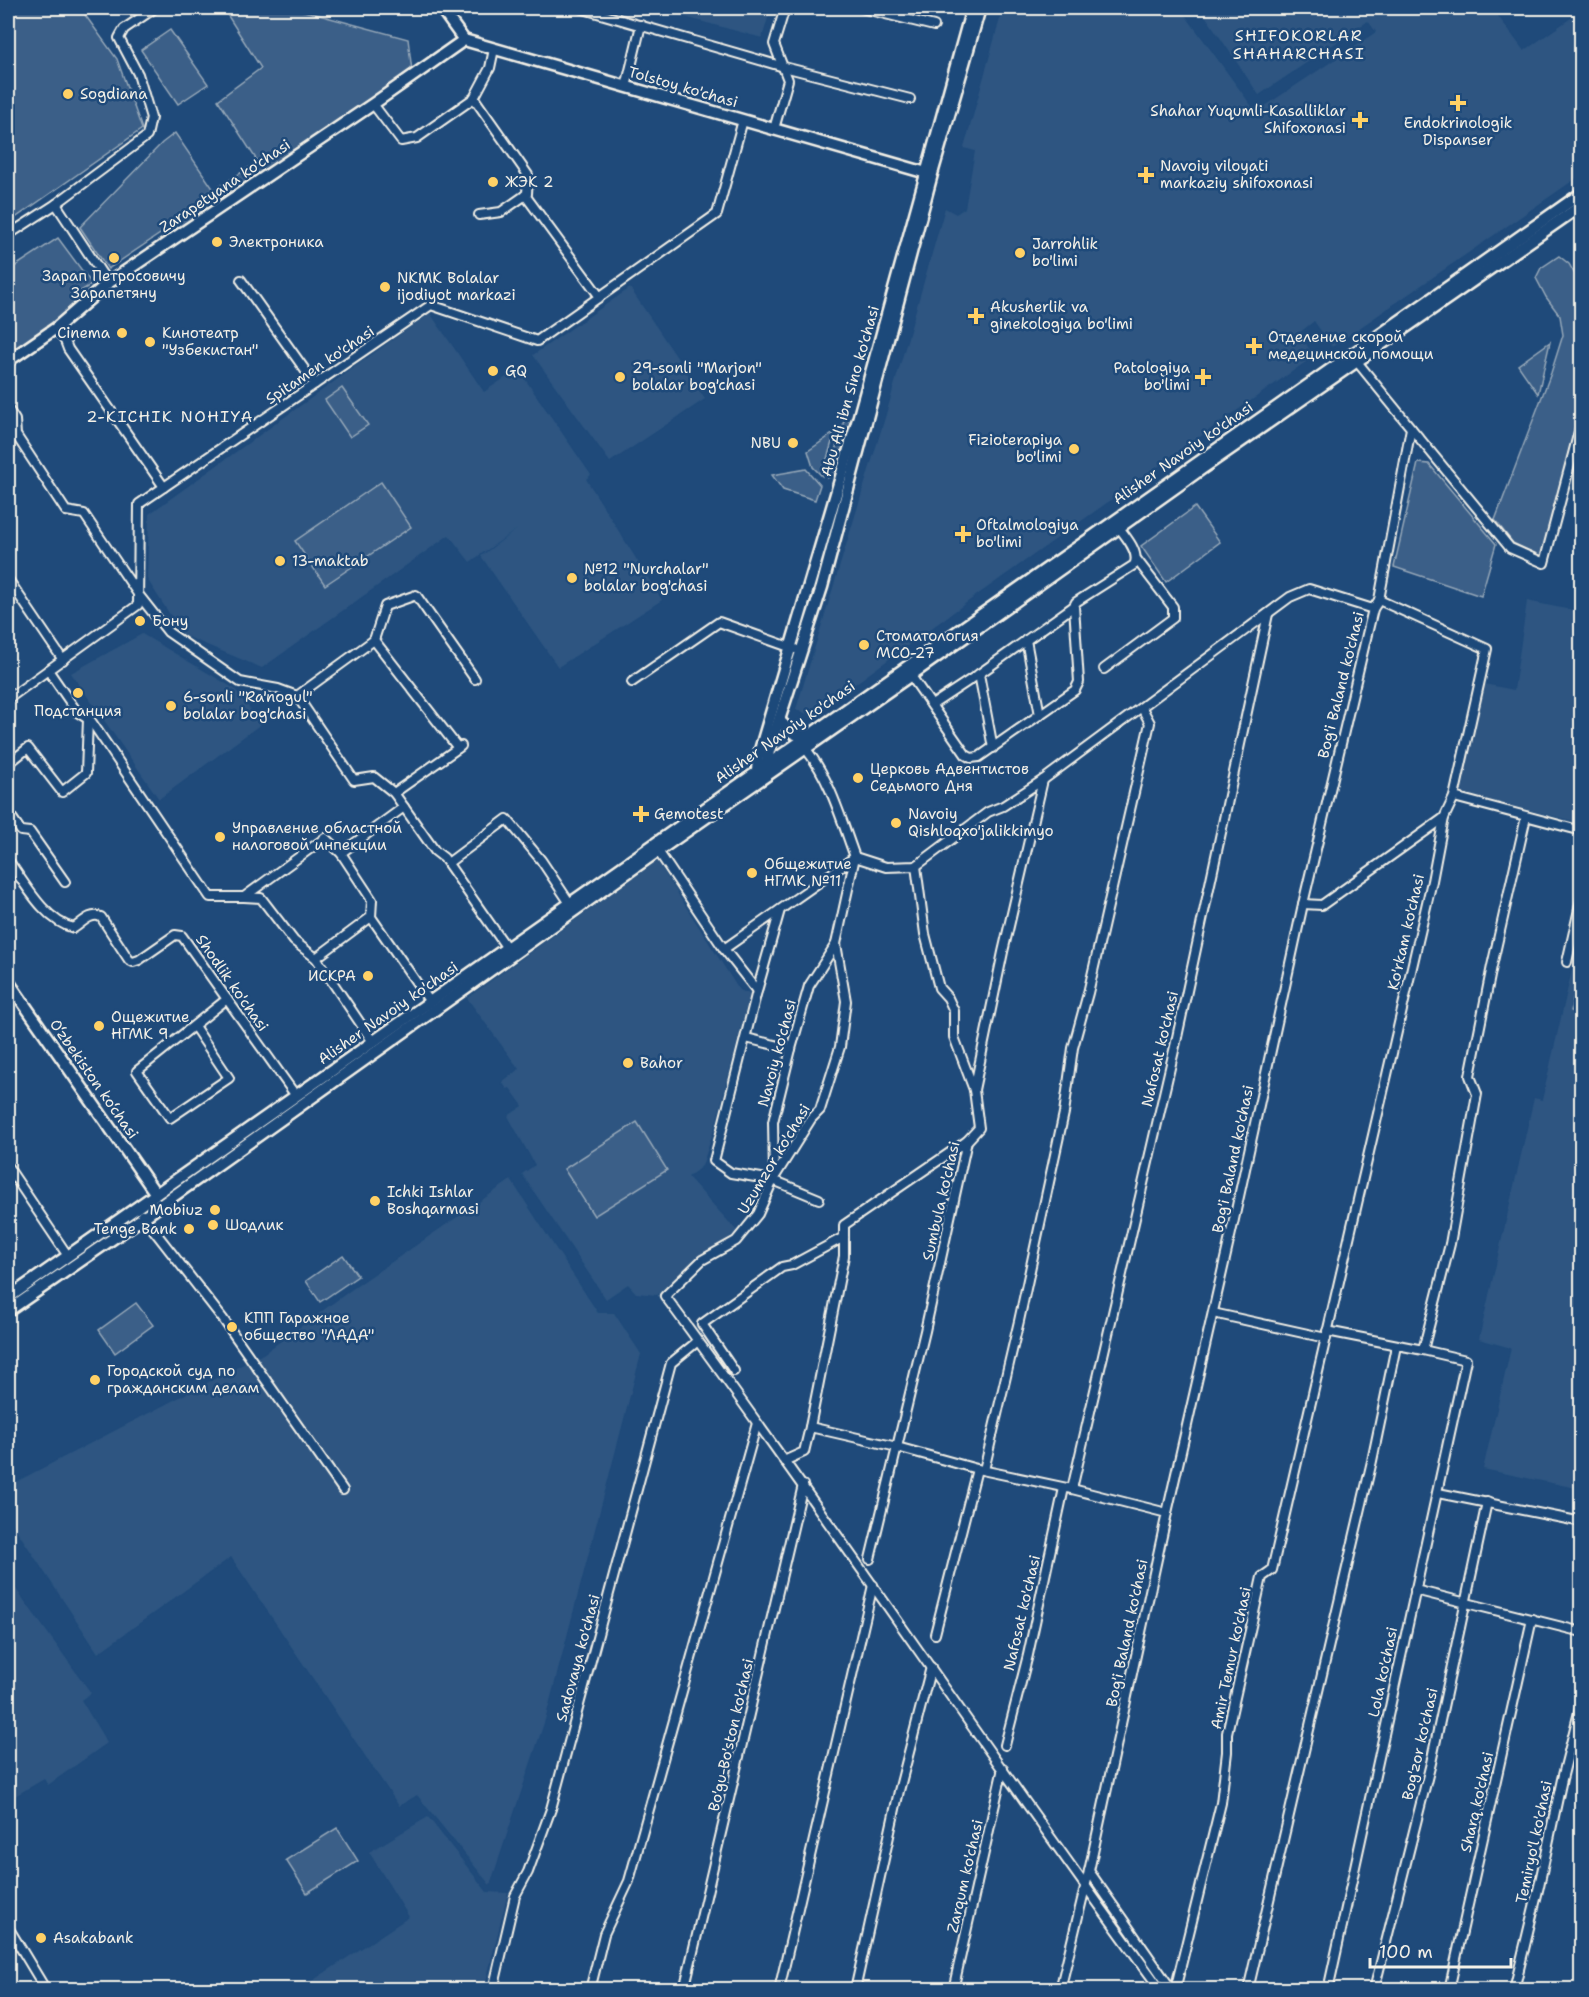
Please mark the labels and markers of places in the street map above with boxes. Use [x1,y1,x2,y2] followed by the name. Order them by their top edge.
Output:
[80,84,148,104] place label: Sogdiana
[61,87,75,101] marker: Sogdiana
[1449,94,1467,112] marker: Endokrinologik Dispanser
[1150,101,1346,138] place label: Shahar Yuqumli-Kasalliklar Shifoxonasi
[1351,111,1369,129] marker: Shahar Yuqumli-Kasalliklar Shifoxonasi
[1404,113,1512,150] place label: Endokrinologik Dispanser
[1160,156,1313,193] place label: Navoiy viloyati markaziy shifoxonasi
[1137,166,1155,184] marker: Navoiy viloyati markaziy shifoxonasi
[505,172,553,192] place label: ЖЭК 2
[486,175,500,189] marker: ЖЭК 2
[229,232,324,252] place label: Электроника
[1032,234,1098,271] place label: Jarrohlik bo'limi
[210,235,224,249] marker: Электроника
[1013,246,1027,260] marker: Jarrohlik bo'limi
[107,251,121,265] marker: Зарап Петросовичу Зарапетяну
[42,266,186,303] place label: Зарап Петросовичу Зарапетяну
[397,268,516,305] place label: NKMK Bolalar ijodiyot markazi
[378,280,392,294] marker: NKMK Bolalar ijodiyot markazi
[990,297,1133,334] place label: Akusherlik va ginekologiya bo'limi
[967,307,985,325] marker: Akusherlik va ginekologiya bo'limi
[57,323,111,343] place label: Cinema
[162,323,259,360] place label: Кинотеатр "Узбекистан"
[115,326,129,340] marker: Cinema
[1268,327,1434,364] place label: Отделение скорой медецинской помощи
[143,335,157,349] marker: Кинотеатр "Узбекистан"
[1245,337,1263,355] marker: Отделение скорой медецинской помощи
[632,358,762,395] place label: 29-sonli "Marjon" bolalar bog'chasi
[1113,358,1191,395] place label: Patologiya bo'limi
[505,361,527,381] place label: GQ
[486,364,500,378] marker: GQ
[1194,368,1212,386] marker: Patologiya bo'limi
[613,370,627,384] marker: 29-sonli "Marjon" bolalar bog'chasi
[968,430,1063,467] place label: Fizioterapiya bo'limi
[750,433,781,453] place label: NBU
[786,436,800,450] marker: NBU
[1067,442,1081,456] marker: Fizioterapiya bo'limi
[976,515,1079,552] place label: Oftalmologiya bo'limi
[954,525,972,543] marker: Oftalmologiya bo'limi
[292,551,369,571] place label: 13-maktab
[273,554,287,568] marker: 13-maktab
[584,559,709,596] place label: №12 "Nurchalar" bolalar bog'chasi
[565,571,579,585] marker: №12 "Nurchalar" bolalar bog'chasi
[152,611,188,631] place label: Бону
[133,614,147,628] marker: Бону
[876,626,979,663] place label: Стоматология МСО-27
[857,638,871,652] marker: Стоматология МСО-27
[71,686,85,700] marker: Подстанция
[183,687,313,724] place label: 6-sonli "Ra'nogul" bolalar bog'chasi
[164,699,178,713] marker: 6-sonli "Ra'nogul" bolalar bog'chasi
[34,701,122,721] place label: Подстанция
[870,759,1029,796] place label: Церковь Адвентистов Седьмого Дня
[851,771,865,785] marker: Церковь Адвентистов Седьмого Дня
[654,804,724,824] place label: Gemotest
[908,804,1054,841] place label: Navoiy Qishloqxo'jalikkimyo
[632,805,650,823] marker: Gemotest
[889,816,903,830] marker: Navoiy Qishloqxo'jalikkimyo
[232,818,402,855] place label: Управление областной налоговой инпекции
[213,830,227,844] marker: Управление областной налоговой инпекции
[764,854,852,891] place label: Общежитие НГМК №11
[745,866,759,880] marker: Общежитие НГМК №11
[308,966,356,986] place label: ИСКРА
[361,969,375,983] marker: ИСКРА
[111,1007,190,1044] place label: Ощежитие НГМК 9
[92,1019,106,1033] marker: Ощежитие НГМК 9
[640,1053,683,1073] place label: Bahor
[621,1056,635,1070] marker: Bahor
[387,1182,479,1219] place label: Ichki Ishlar Boshqarmasi
[368,1194,382,1208] marker: Ichki Ishlar Boshqarmasi
[150,1200,203,1220] place label: Mobiuz
[208,1203,222,1217] marker: Mobiuz
[225,1215,283,1235] place label: Шодлик
[206,1218,220,1232] marker: Шодлик
[94,1219,177,1239] place label: Tenge Bank
[182,1222,196,1236] marker: Tenge Bank
[244,1308,375,1345] place label: КПП Гаражное общество "ЛАДА"
[225,1320,239,1334] marker: КПП Гаражное общество "ЛАДА"
[107,1361,260,1398] place label: Городской суд по гражданским делам
[88,1373,102,1387] marker: Городской суд по гражданским делам
[53,1928,134,1948] place label: Asakabank
[34,1931,48,1945] marker: Asakabank

